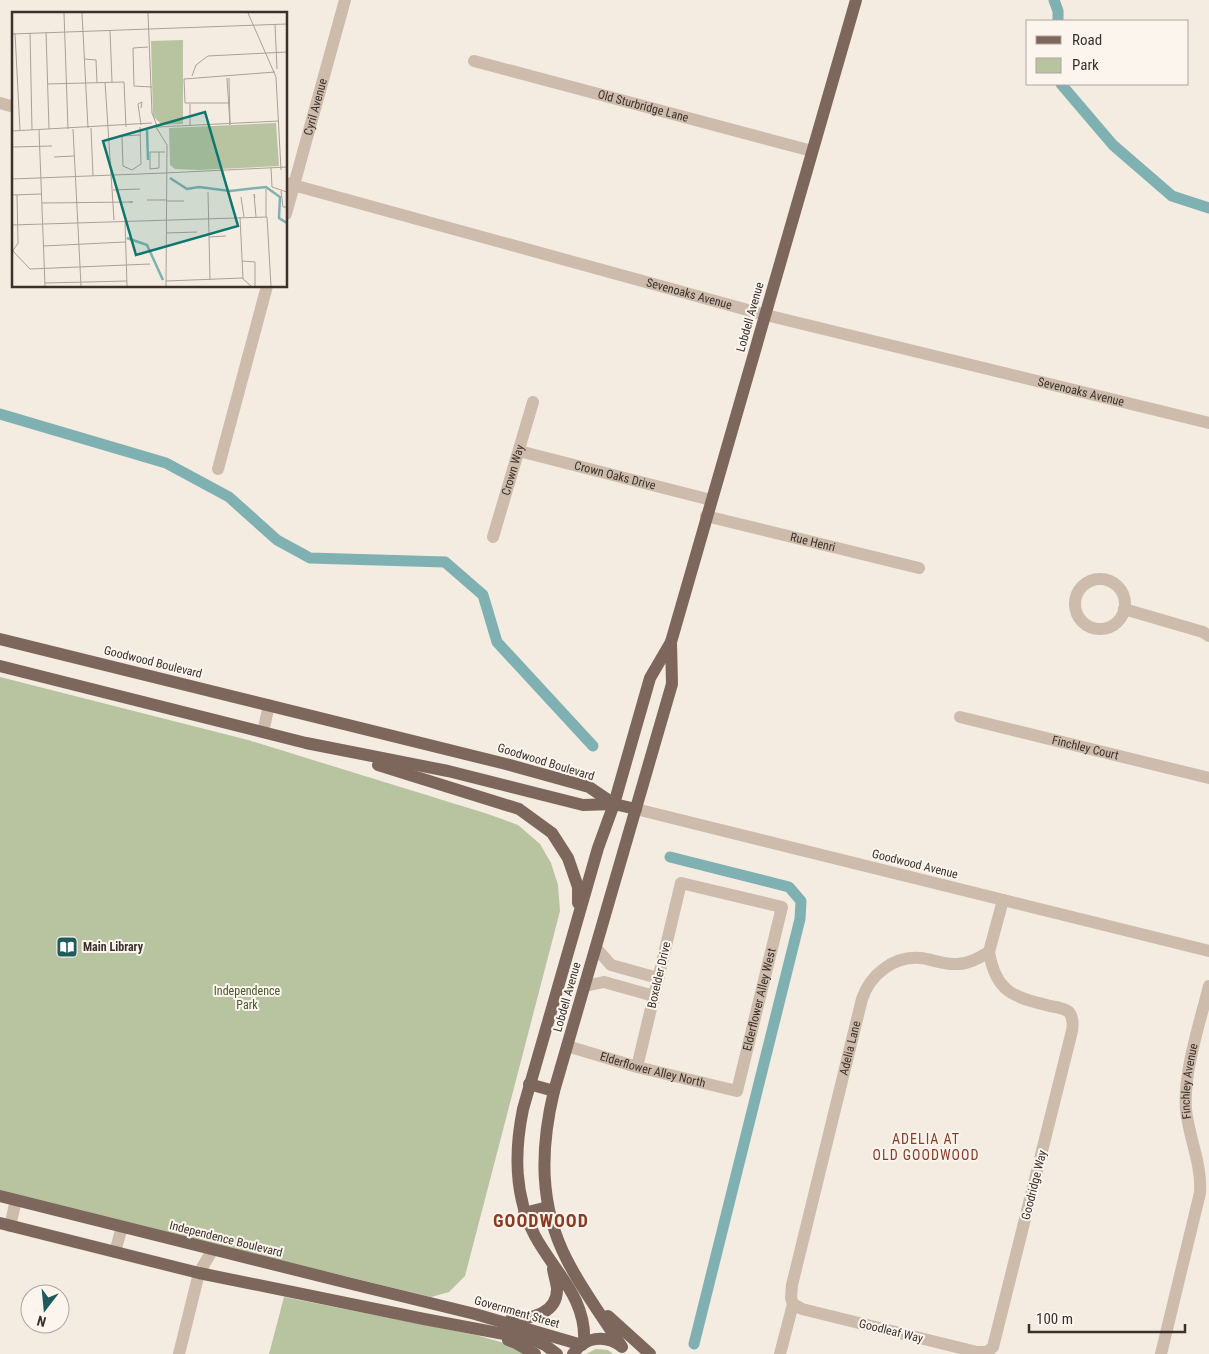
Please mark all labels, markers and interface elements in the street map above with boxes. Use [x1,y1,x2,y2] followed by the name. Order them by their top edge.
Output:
[12,12,288,288] inset map
[1026,20,1189,85] legend
[1072,31,1102,49] text: Road
[1072,56,1099,74] text: Park
[301,77,330,137] street label: Cyril Avenue
[596,87,690,125] street label: Old Sturbridge Lane
[645,275,734,312] street label: Sevenoaks Avenue
[733,280,767,354] street label: Lobdell Avenue
[1036,375,1126,409] street label: Sevenoaks Avenue
[499,443,527,497] street label: Crown Way
[573,458,657,493] street label: Crown Oaks Drive
[789,530,837,554] street label: Rue Henri
[102,643,204,681] street label: Goodwood Boulevard
[1051,733,1120,763] street label: Finchley Court
[496,741,596,783] street label: Goodwood Boulevard
[871,847,960,882] street label: Goodwood Avenue
[55,935,79,959] library icon: Main Library
[83,940,144,954] place label: Main Library
[645,940,674,1010] street label: Boxelder Drive
[740,946,779,1052] street label: Elderflower Alley West
[550,960,584,1034] street label: Lobdell Avenue
[214,984,281,1012] park label: Independence Park
[837,1019,863,1077] street label: Adelia Lane
[1179,1042,1201,1120] street label: Finchley Avenue
[598,1049,707,1090] street label: Elderflower Alley North
[873,1131,979,1163] district label: ADELIA AT OLD GOODWOOD
[1019,1149,1049,1221] street label: Goodridge Way
[493,1210,589,1231] district label: GOODWOOD
[168,1218,284,1260] street label: Independence Boulevard
[20,1284,70,1334] north arrow
[473,1293,562,1331] street label: Government Street
[1029,1302,1185,1334] scale bar
[1036,1310,1073,1328] text: 100 m
[35,1313,48,1330] text: N
[858,1316,924,1346] street label: Goodleaf Way

